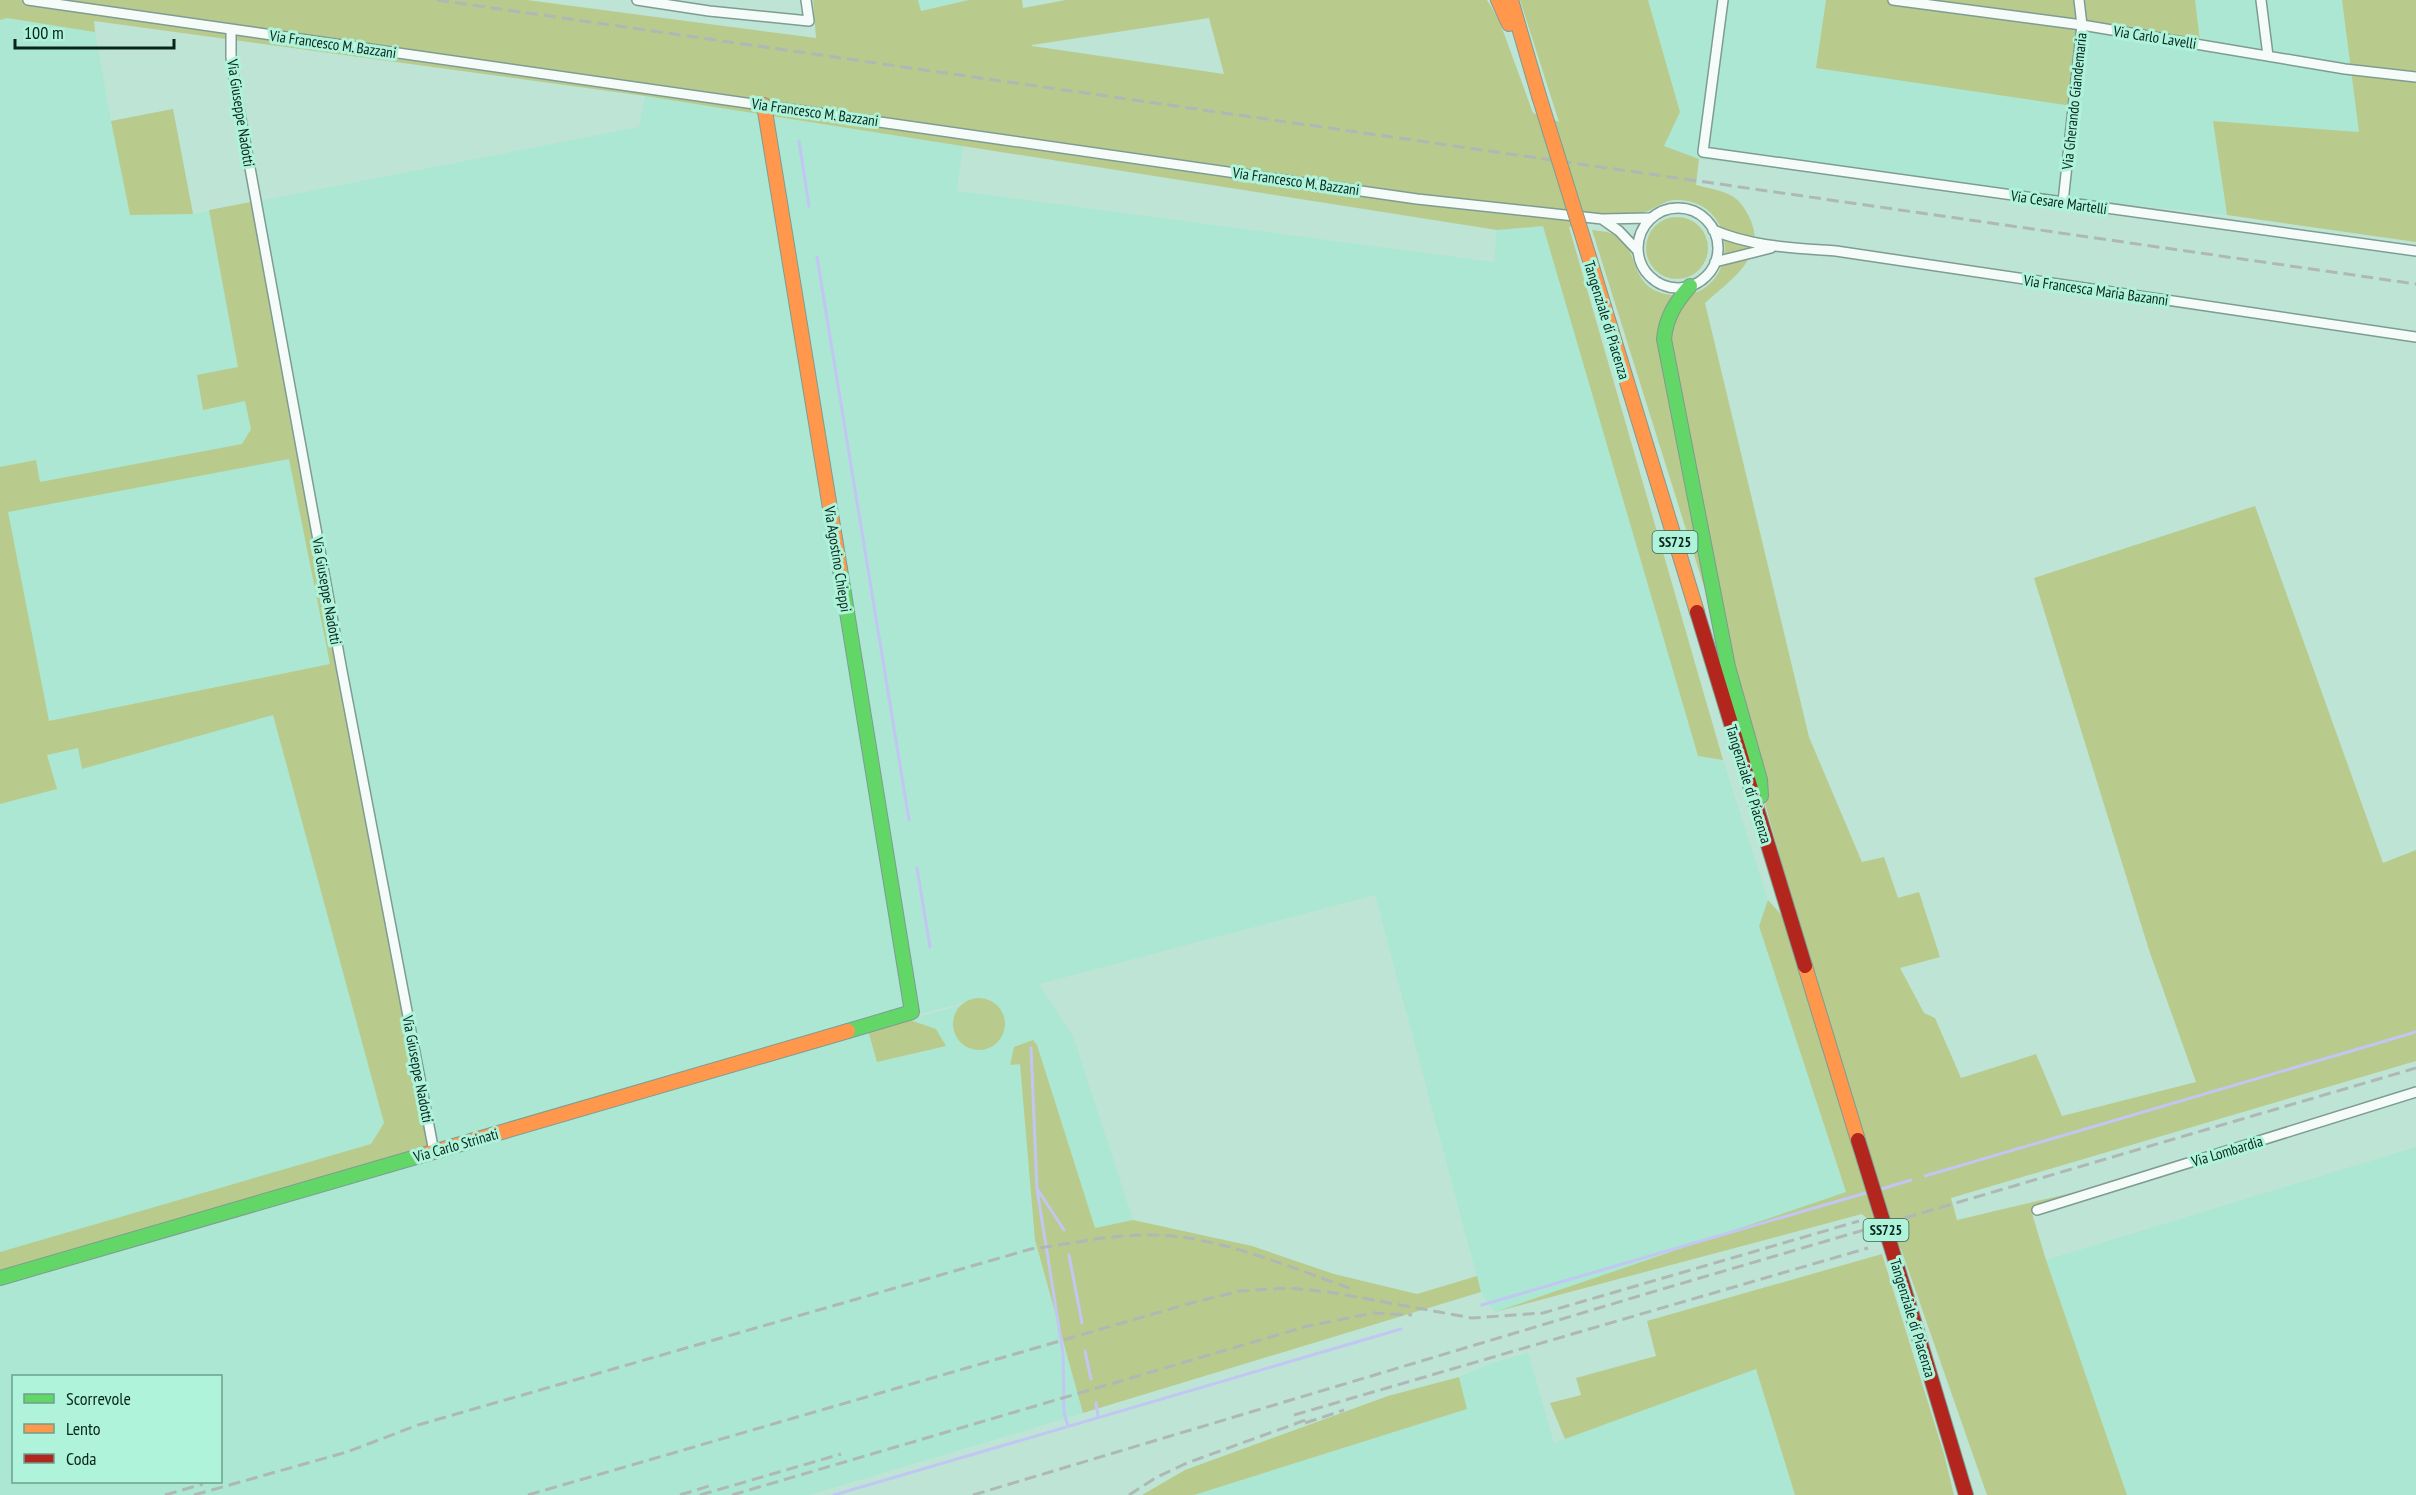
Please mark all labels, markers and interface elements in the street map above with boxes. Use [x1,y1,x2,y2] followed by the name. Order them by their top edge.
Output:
[15,12,174,50] scale bar
[24,21,64,44] text: 100 m
[2111,21,2198,53] street label: Via Carlo Lavelli
[268,26,397,62] street label: Via Francesco M. Bazzani
[2057,32,2091,171] street label: Via Gherando Giandemaria
[223,57,259,168] street label: Via Giuseppe Nadotti
[750,94,879,130] street label: Via Francesco M. Bazzani
[1231,163,1360,199] street label: Via Francesco M. Bazzani
[2009,186,2108,218] street label: Via Cesare Martelli
[1580,258,1634,382] street label: Tangenziale di Piacenza
[2021,270,2170,310] street label: Via Francesca Maria Bazanni
[820,504,856,613] street label: Via Agostino Chieppi
[1652,531,1698,553] road number: SS725
[308,535,346,646] street label: Via Giuseppe Nadotti
[1722,722,1776,846] street label: Tangenziale di Piacenza
[398,1013,438,1124] street label: Via Giuseppe Nadotti
[411,1124,501,1166] street label: Via Carlo Strinati
[2188,1131,2265,1171] street label: Via Lombardia
[1864,1219,1908,1241] road number: SS725
[1886,1256,1940,1380] street label: Tangenziale di Piacenza
[12,1375,222,1483] legend
[66,1387,131,1410] text: Scorrevole
[66,1417,101,1440] text: Lento
[66,1447,97,1470] text: Coda

